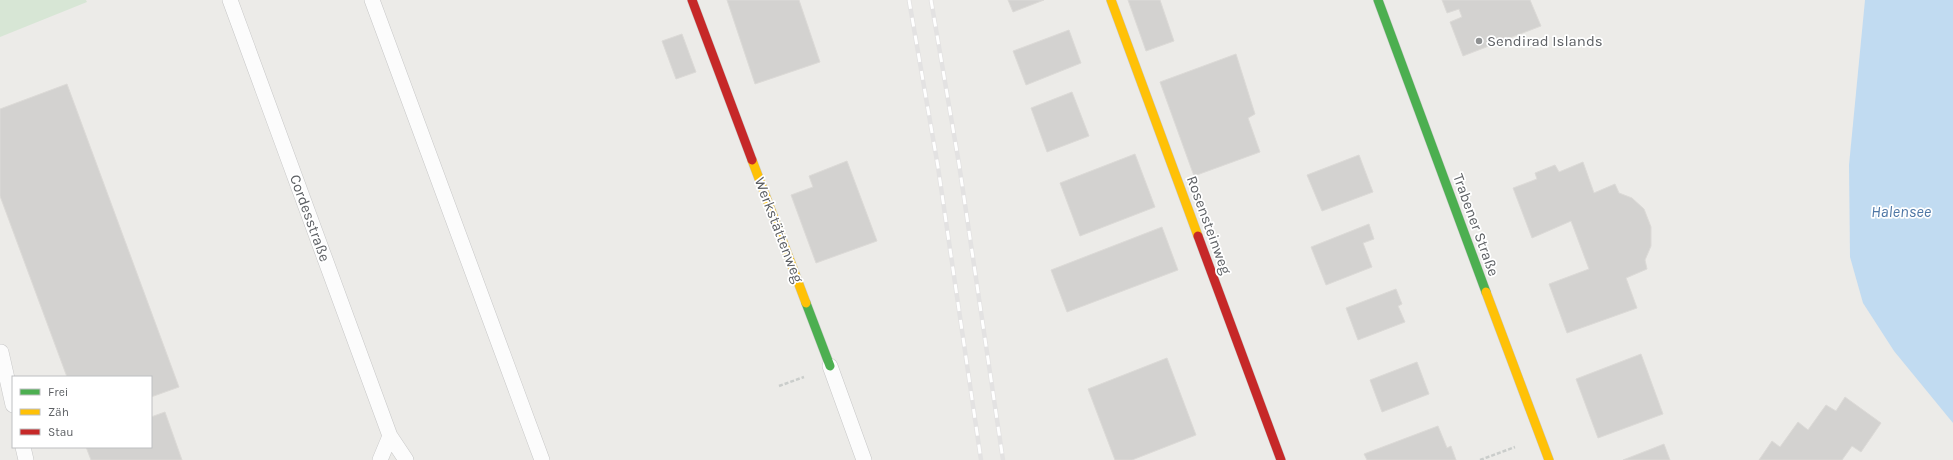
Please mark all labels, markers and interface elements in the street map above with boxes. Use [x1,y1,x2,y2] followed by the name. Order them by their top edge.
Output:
[1487,32,1603,50] place label: Sendirad Islands
[1474,36,1484,46] marker: Sendirad Islands
[1449,171,1503,279] street label: Trabener Straße
[286,172,334,264] street label: Cordesstraße
[1183,173,1235,277] street label: Rosensteinweg
[751,175,808,286] street label: Werkstättenweg
[1871,202,1932,221] water label: Halensee
[12,376,152,448] legend
[48,385,68,399] text: Frei
[48,405,69,419] text: Zäh
[48,425,74,439] text: Stau

